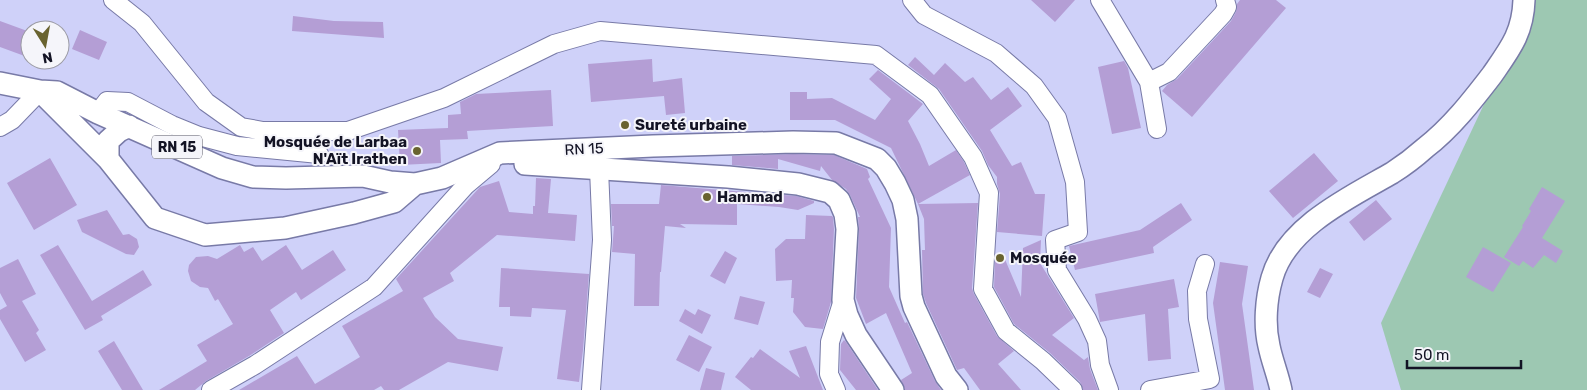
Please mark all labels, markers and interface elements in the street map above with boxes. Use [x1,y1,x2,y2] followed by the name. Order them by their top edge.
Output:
[20,20,70,70] north arrow
[41,48,54,67] text: N
[635,116,747,134] place label: Sureté urbaine
[619,119,631,131] marker: Sureté urbaine
[264,133,407,168] place label: Mosquée de Larbaa N'Aït Irathen
[152,136,202,158] road number: RN 15
[564,139,604,159] street label: RN 15
[411,145,423,157] marker: Mosquée de Larbaa N'Aït Irathen
[717,188,783,206] place label: Hammad
[701,191,713,203] marker: Hammad
[1010,249,1077,267] place label: Mosquée
[994,252,1006,264] marker: Mosquée
[1407,338,1521,370] scale bar
[1414,346,1449,364] text: 50 m

